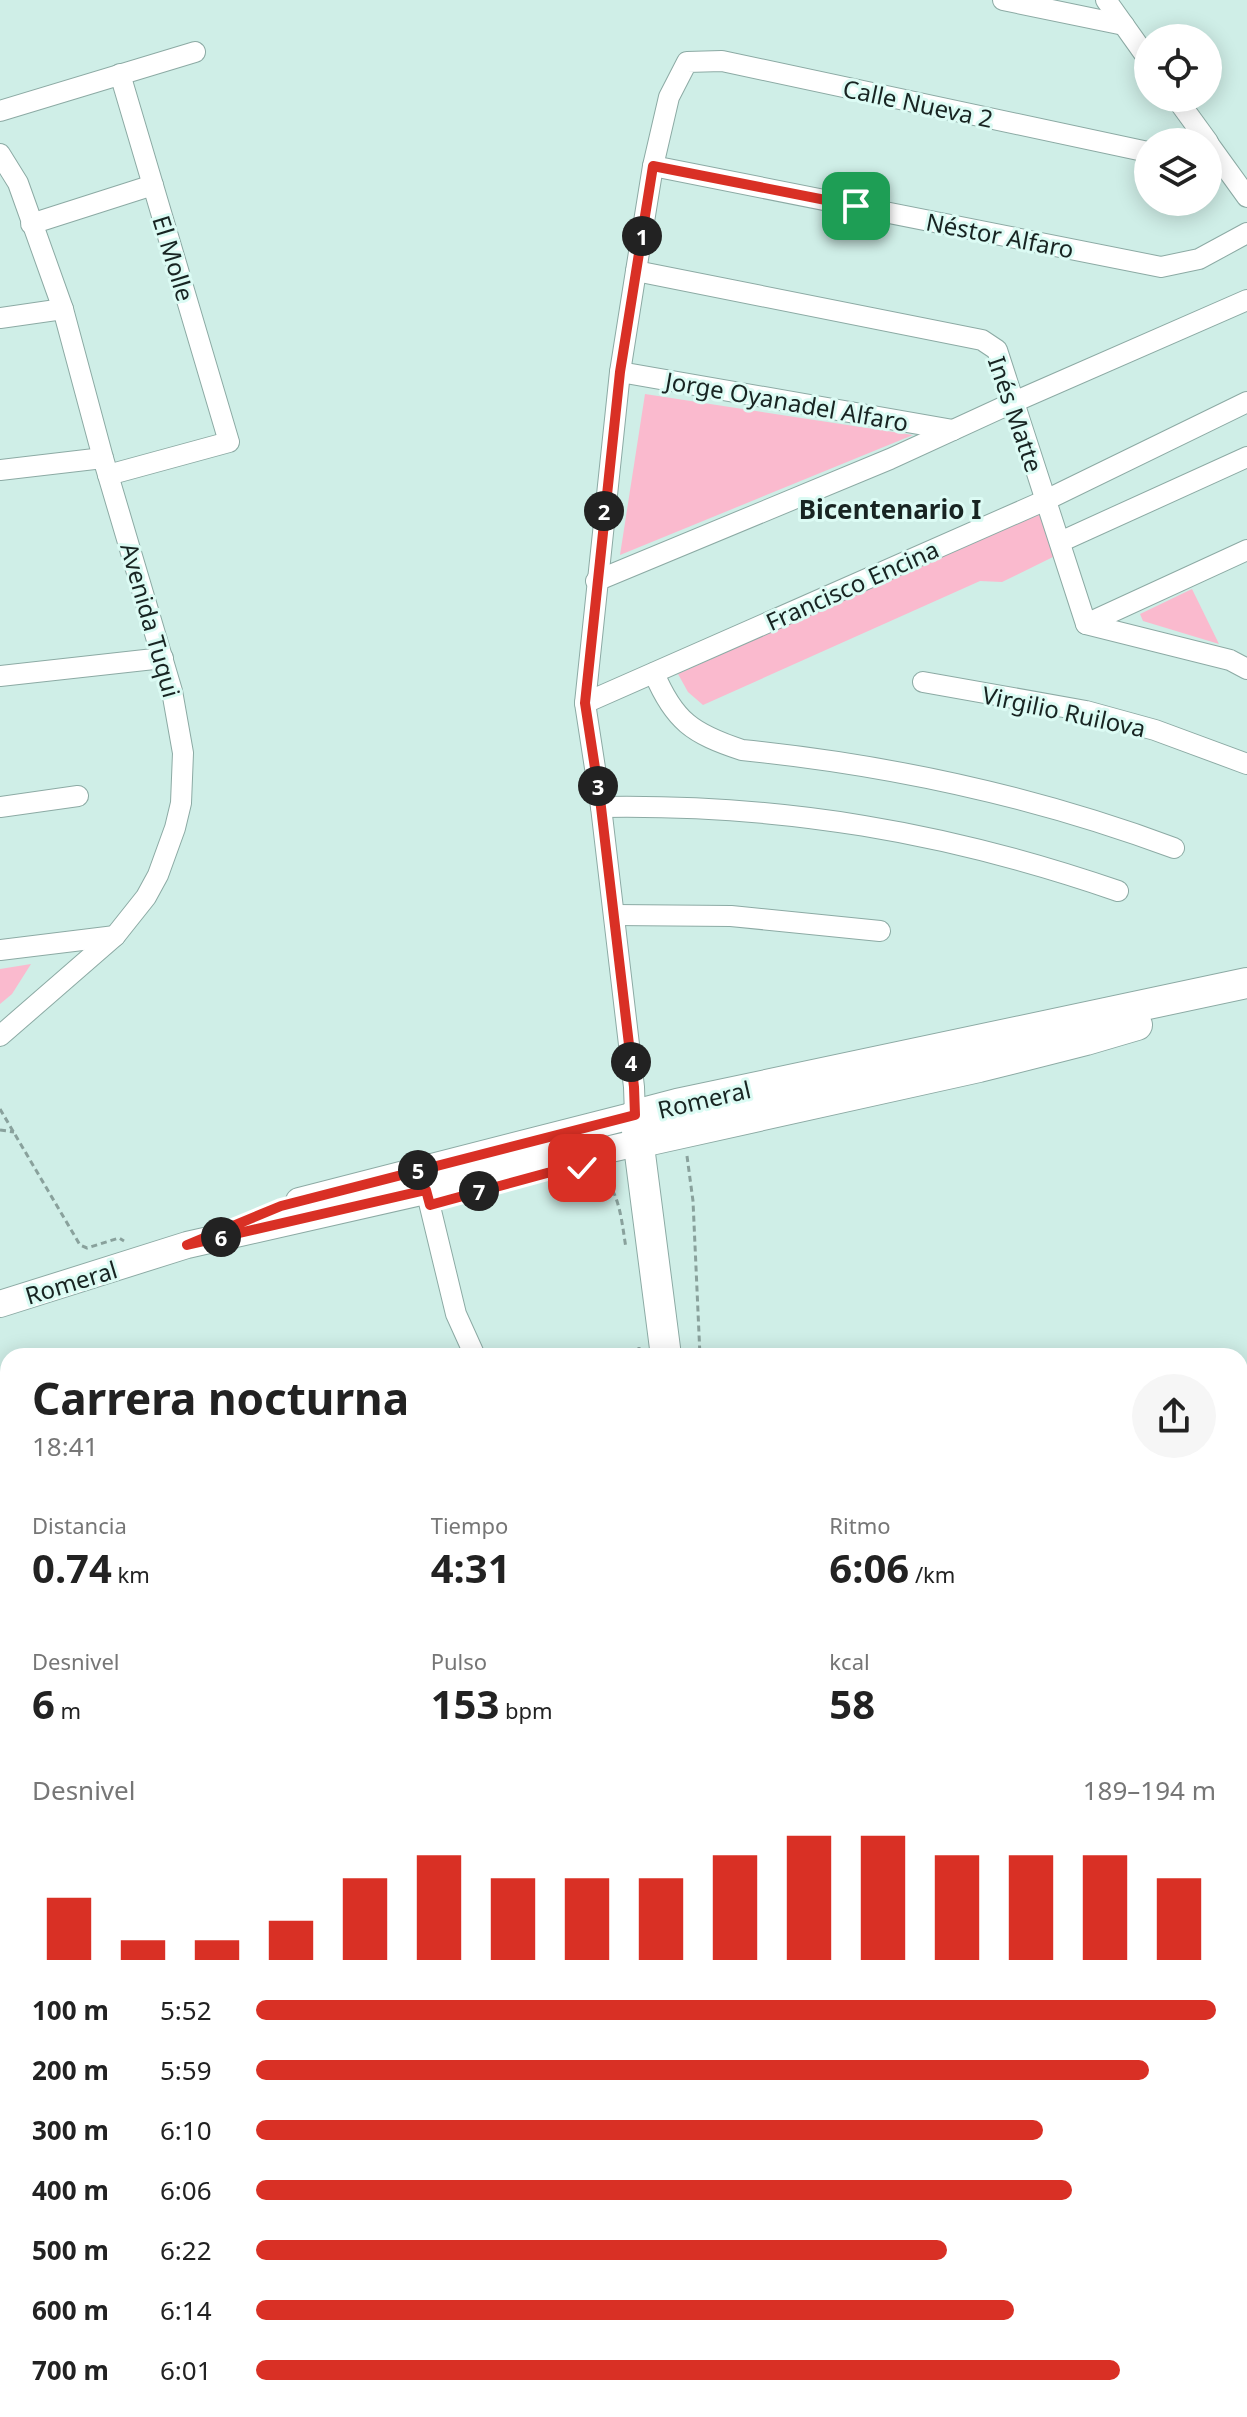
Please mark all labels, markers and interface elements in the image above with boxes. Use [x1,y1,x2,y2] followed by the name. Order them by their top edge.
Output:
[1134,24,1222,216] map controls
[1134,24,1222,112] button: locate
[840,71,996,135] street label: Calle Nueva 2
[1134,128,1222,216] button: layers
[822,172,890,240] pin
[834,184,878,228] icon: arrive
[923,205,1077,265] street label: Néstor Alfaro
[145,211,203,305] street label: El Molle
[622,216,662,256] pin: 1
[636,221,648,251] text: 1
[981,352,1051,476] street label: Inés Matte
[661,363,911,439] street label: Jorge Oyanadel Alfaro
[584,491,624,531] pin: 2
[799,491,981,527] district label: Bicentenario I
[598,496,610,526] text: 2
[760,532,944,638] street label: Francisco Encina
[113,539,189,701] street label: Avenida Tuqui
[979,678,1149,744] street label: Virgilio Ruilova
[578,766,618,806] pin: 3
[592,771,604,801] text: 3
[611,1042,651,1082] pin: 4
[625,1047,637,1077] text: 4
[654,1072,754,1126] street label: Romeral
[548,1134,616,1202] pin
[560,1146,604,1190] icon: check
[398,1150,438,1190] pin: 5
[412,1155,424,1185] text: 5
[459,1171,499,1211] pin: 7
[473,1176,485,1206] text: 7
[201,1217,241,1257] pin: 6
[215,1222,227,1252] text: 6
[21,1252,121,1312] street label: Romeral
[32,1368,409,1428] text: Carrera nocturna
[1132,1374,1216,1458] button: share
[32,1428,98,1464] text: 18:41
[32,1510,127,1540] text: Distancia
[431,1510,508,1540] text: Tiempo
[829,1510,891,1540] text: Ritmo
[32,1540,112,1595] text: 0.74
[431,1540,511,1595] text: 4:31
[829,1540,909,1595] text: 6:06
[112,1559,150,1589] text: km
[909,1559,955,1589] text: /km
[32,1646,120,1676] text: Desnivel
[431,1646,487,1676] text: Pulso
[829,1646,870,1676] text: kcal
[32,1676,55,1731] text: 6
[431,1676,499,1731] text: 153
[829,1676,875,1731] text: 58
[55,1695,81,1725] text: m
[499,1695,553,1725] text: bpm
[32,1772,135,1808] text: Desnivel
[1083,1772,1216,1808] text: 189–194 m
[32,1992,109,2028] text: 100 m
[160,1992,212,2028] text: 5:52
[32,2052,109,2088] text: 200 m
[160,2052,212,2088] text: 5:59
[32,2112,109,2148] text: 300 m
[160,2112,212,2148] text: 6:10
[32,2172,109,2208] text: 400 m
[160,2172,212,2208] text: 6:06
[32,2232,109,2268] text: 500 m
[160,2232,212,2268] text: 6:22
[32,2292,109,2328] text: 600 m
[160,2292,212,2328] text: 6:14
[32,2352,109,2388] text: 700 m
[160,2352,212,2388] text: 6:01

